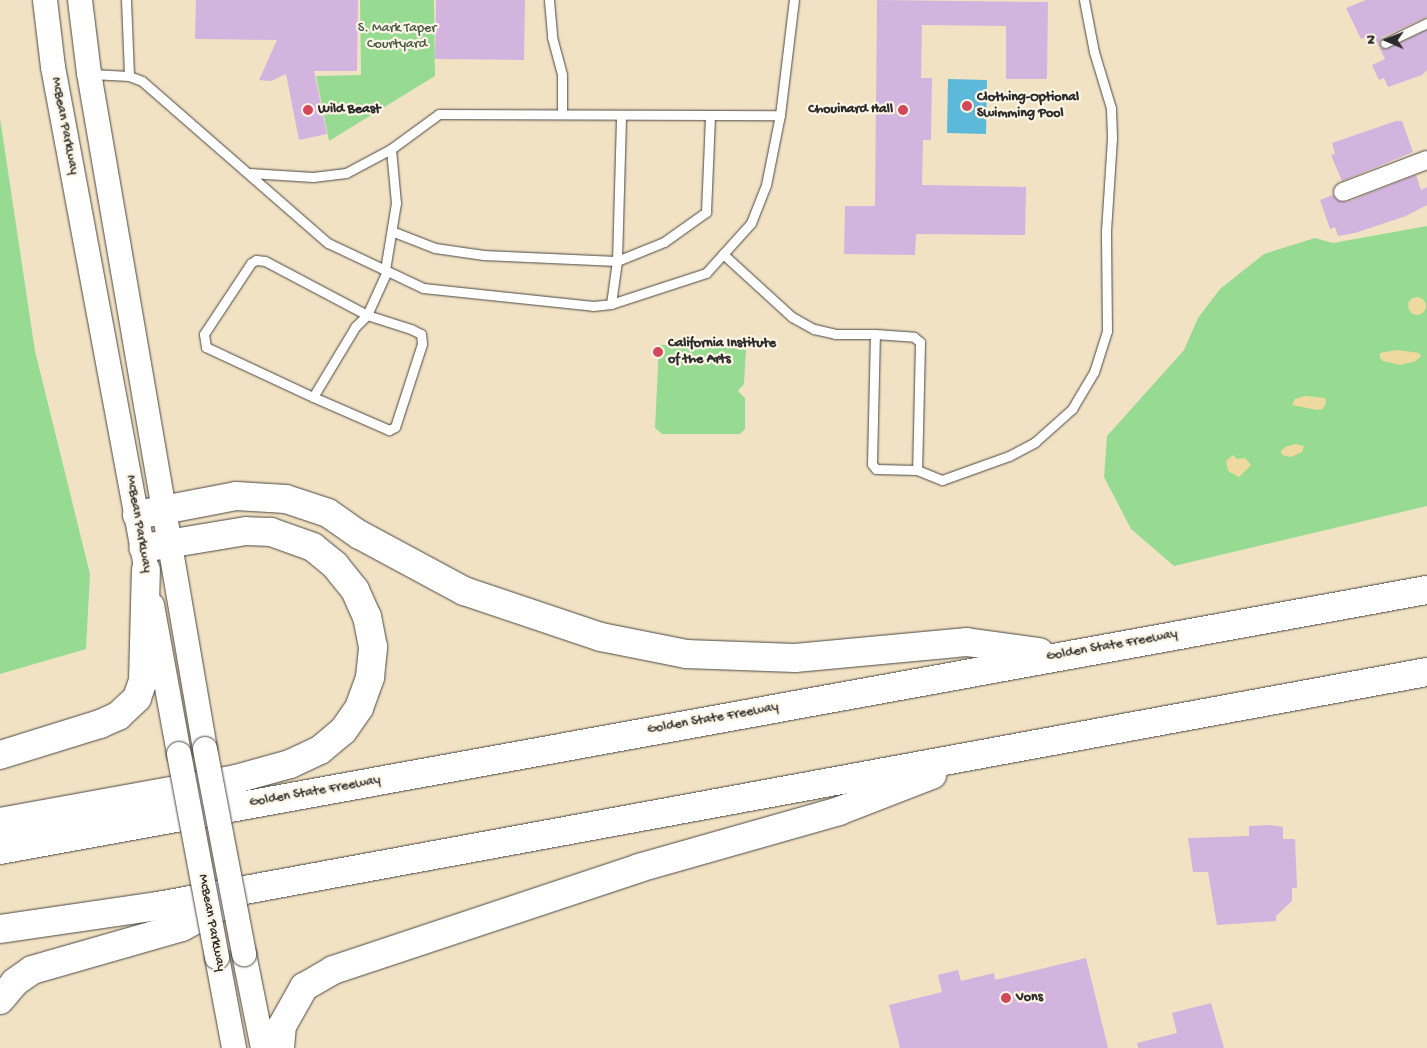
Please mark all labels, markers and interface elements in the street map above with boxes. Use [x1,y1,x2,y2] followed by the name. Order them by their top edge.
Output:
[1362,15,1412,65] north arrow
[358,21,436,54] park label: S. Mark Taper Courtyard
[1363,35,1380,44] text: N
[46,76,82,176] street label: McBean Parkway
[977,90,1079,122] place label: Clothing-Optional Swimming Pool
[961,100,973,112] marker: Clothing-Optional Swimming Pool
[318,102,381,118] place label: Wild Beast
[808,102,893,118] place label: Chouinard Hall
[302,104,314,116] marker: Wild Beast
[897,104,909,116] marker: Chouinard Hall
[668,336,776,368] place label: California Institute of the Arts
[652,346,664,358] marker: California Institute of the Arts
[121,474,155,574] street label: McBean Parkway
[1045,626,1179,666] street label: Golden State Freeway
[646,699,780,739] street label: Golden State Freeway
[248,772,382,812] street label: Golden State Freeway
[193,873,229,973] street label: McBean Parkway
[1016,990,1043,1006] place label: Vons
[1000,992,1012,1004] marker: Vons

